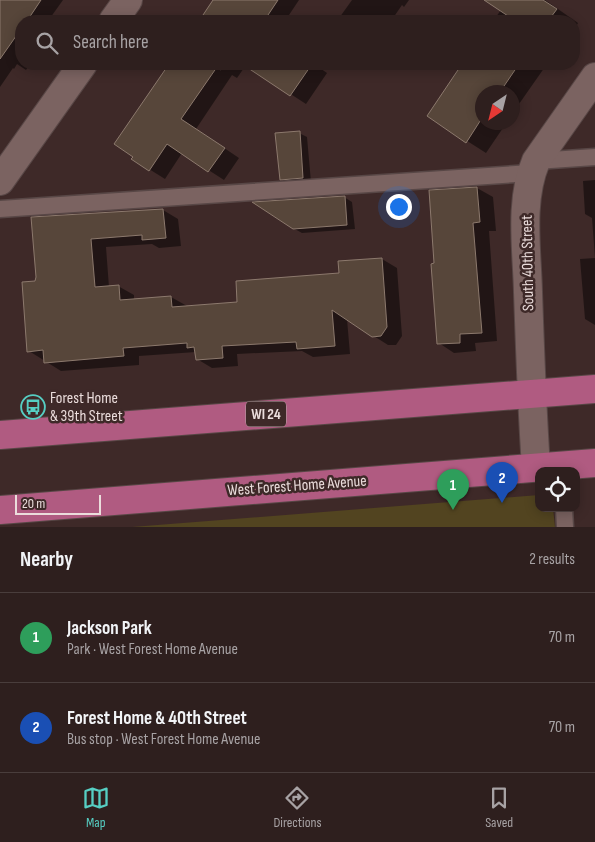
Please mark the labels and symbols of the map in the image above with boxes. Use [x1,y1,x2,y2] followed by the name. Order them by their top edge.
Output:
[475,85,520,130] north arrow
[386,194,412,220] your location
[518,215,538,311] street label: South 40th Street
[50,389,123,426] place label: Forest Home & 39th Street
[20,394,46,420] bus stop icon: Forest Home & 39th Street
[246,402,286,426] road number: WI 24
[486,462,518,503] pin: 2
[437,469,469,510] pin: 1
[227,472,367,500] street label: West Forest Home Avenue
[15,492,101,515] scale bar

